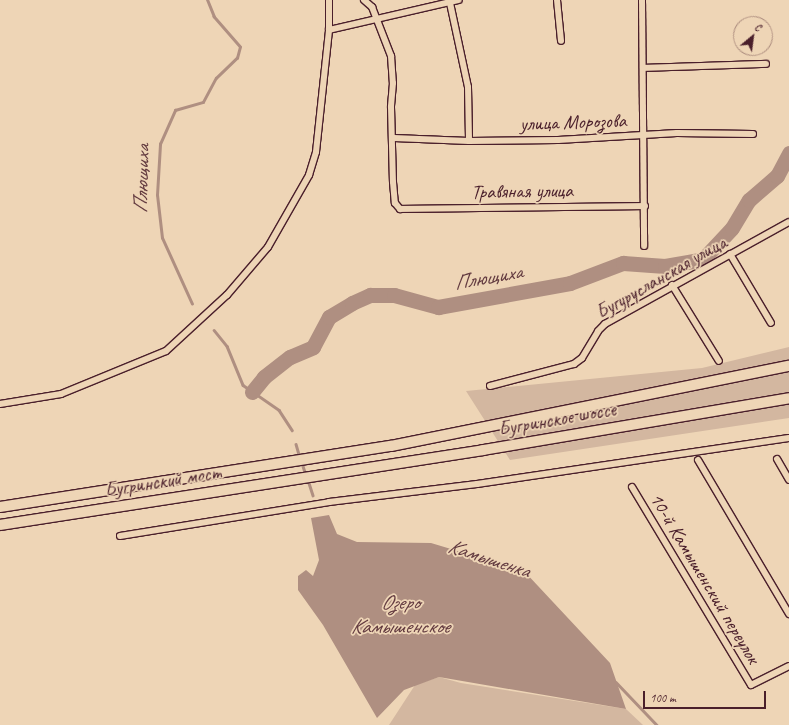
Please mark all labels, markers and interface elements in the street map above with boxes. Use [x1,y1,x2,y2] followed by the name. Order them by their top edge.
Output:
[733,16,773,56] north arrow
[753,19,764,34] text: С
[519,108,627,136] street label: улица Морозова
[127,144,155,214] water label: Плющиха
[470,178,574,204] street label: Травяная улица
[591,230,731,324] street label: Бугурусланская улица
[452,259,524,295] water label: Плющиха
[496,397,618,441] street label: Бугринское шоссе
[103,460,223,502] street label: Бугринский мост
[644,488,766,668] street label: 10-й Камышенский переулок
[445,533,533,583] water label: Камышенка
[351,589,449,639] water label: Озеро Камышенское
[645,683,768,709] scale bar
[650,690,676,706] text: 100 m

